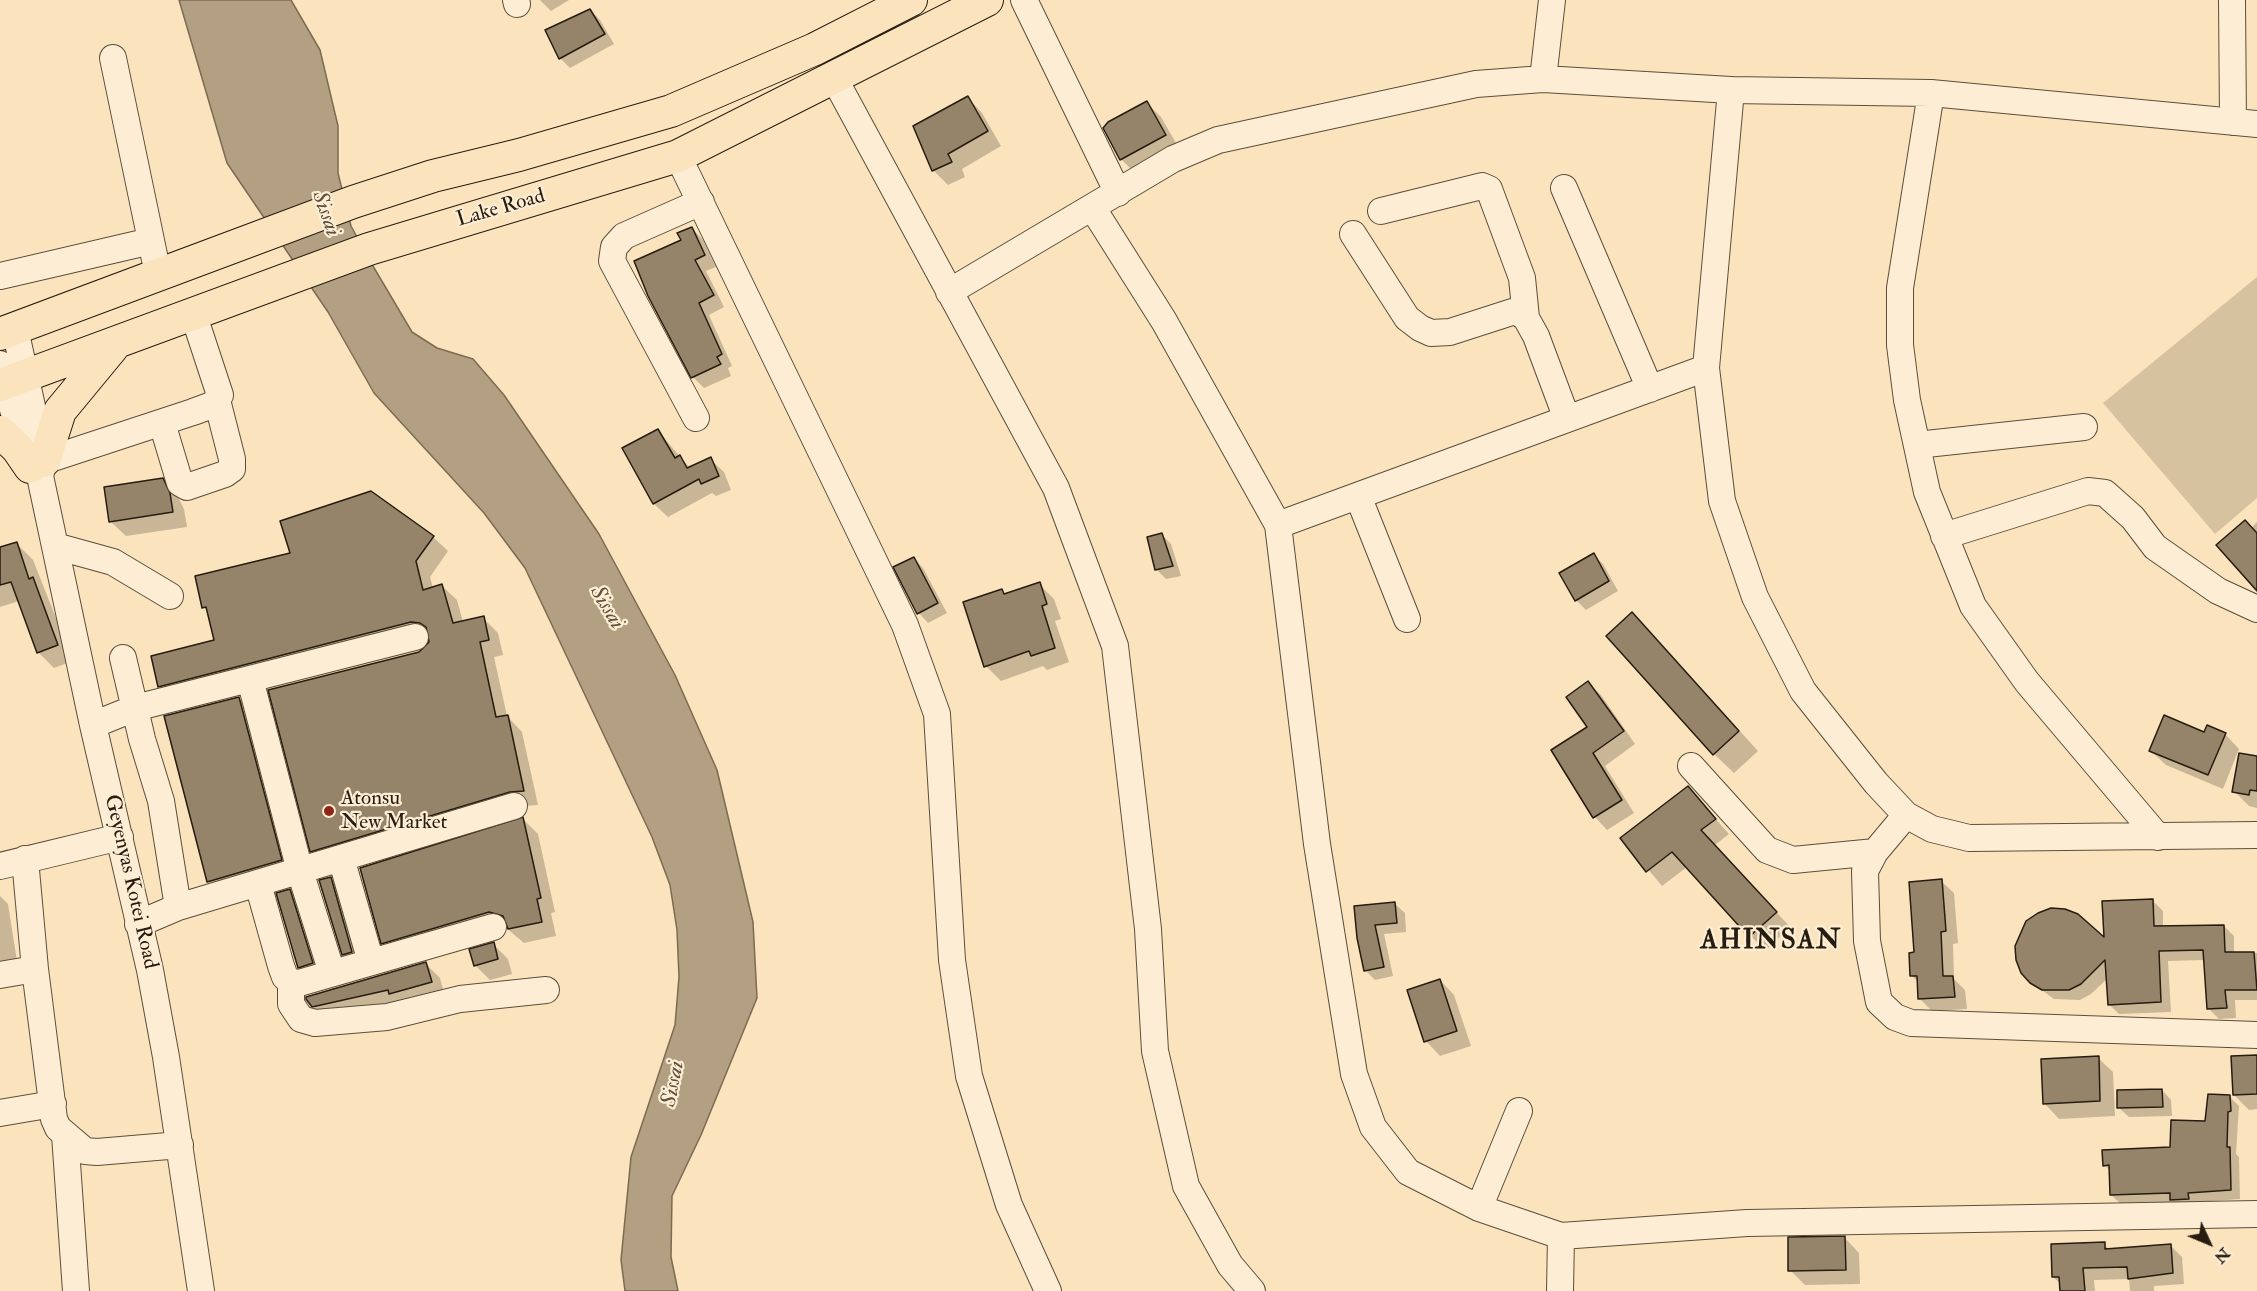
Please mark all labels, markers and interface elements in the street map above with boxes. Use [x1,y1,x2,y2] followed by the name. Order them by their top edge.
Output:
[454,184,548,234] street label: Lake Road
[305,188,345,240] water label: Sissai
[583,582,629,634] water label: Sissai
[341,786,447,836] place label: Atonsu New Market
[98,792,162,972] street label: Geyenyas Kotei Road
[322,804,336,818] marker: Atonsu New Market
[1700,926,1842,958] district label: AHINSAN
[657,1059,691,1109] water label: Sissai
[2179,1213,2239,1273] north arrow
[2210,1243,2234,1268] text: N

